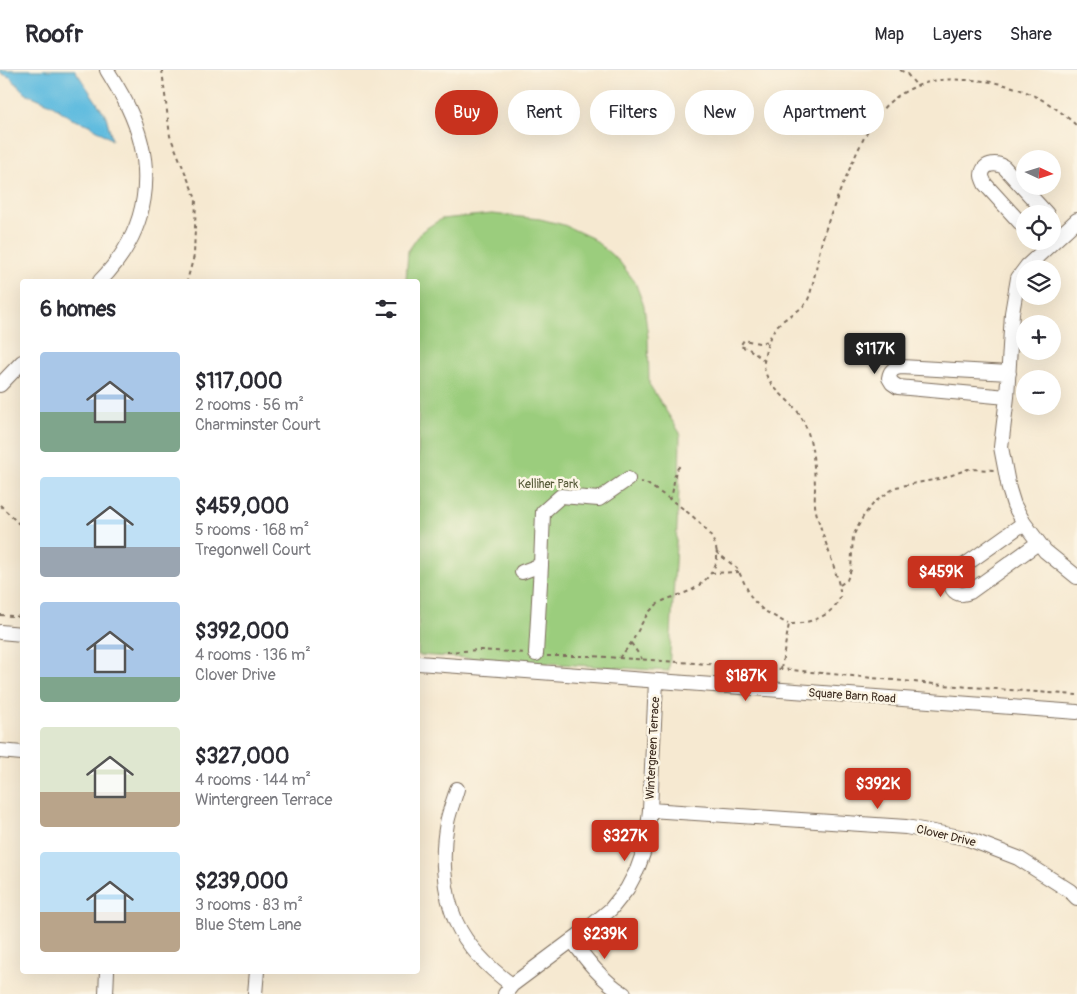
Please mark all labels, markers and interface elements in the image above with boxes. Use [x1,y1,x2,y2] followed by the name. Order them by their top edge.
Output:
[25,20,83,49] text: Roofr
[875,23,904,46] text: Map
[932,23,982,46] text: Layers
[1010,23,1052,46] text: Share
[435,90,498,135] chip: Buy
[508,90,580,135] chip: Rent
[590,90,675,135] chip: Filters
[685,90,754,135] chip: New
[764,90,884,135] chip: Apartment
[1016,150,1061,195] north arrow
[1016,150,1061,415] map controls
[1016,205,1061,250] button: locate
[1016,260,1061,305] button: layers
[372,295,400,323] icon: filters
[40,296,116,323] text: 6 homes
[1016,315,1061,360] button: +
[840,332,910,375] pin: $117K
[855,339,895,359] text: $117K
[195,368,282,395] text: $117,000
[1016,370,1061,415] button: −
[80,372,140,432] icon: home
[195,395,304,415] text: 2 rooms · 56 m²
[195,415,321,435] text: Charminster Court
[518,477,578,492] park label: Kelliher Park
[195,493,289,520] text: $459,000
[80,497,140,557] icon: home
[195,520,309,540] text: 5 rooms · 168 m²
[195,540,311,560] text: Tregonwell Court
[906,556,976,598] pin: $459K
[919,562,963,582] text: $459K
[195,618,289,645] text: $392,000
[80,622,140,682] icon: home
[195,645,311,665] text: 4 rooms · 136 m²
[711,660,781,702] pin: $187K
[195,665,276,685] text: Clover Drive
[725,666,767,686] text: $187K
[808,685,896,707] street label: Square Barn Road
[643,696,663,800] street label: Wintergreen Terrace
[195,743,289,770] text: $327,000
[80,747,140,807] icon: home
[843,768,913,810] pin: $392K
[195,770,311,790] text: 4 rooms · 144 m²
[856,774,900,794] text: $392K
[195,790,332,810] text: Wintergreen Terrace
[590,820,660,862] pin: $327K
[915,822,977,850] street label: Clover Drive
[603,826,647,846] text: $327K
[195,868,288,895] text: $239,000
[80,872,140,932] icon: home
[195,895,303,915] text: 3 rooms · 83 m²
[195,915,301,935] text: Blue Stem Lane
[570,918,640,960] pin: $239K
[583,924,627,944] text: $239K

